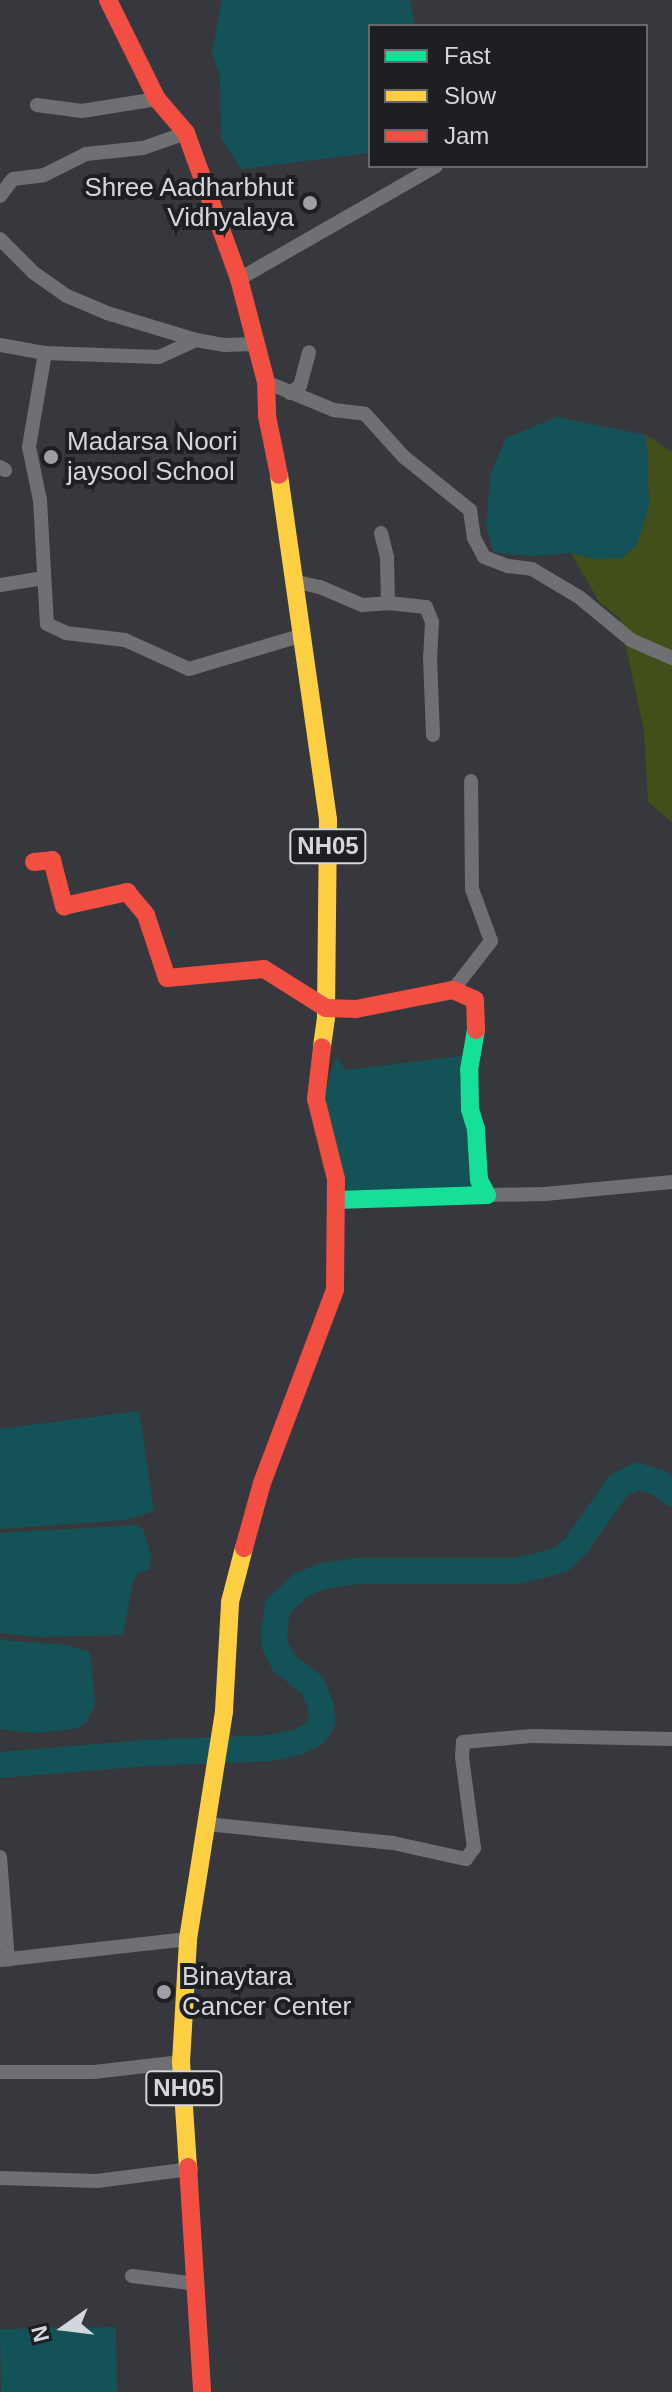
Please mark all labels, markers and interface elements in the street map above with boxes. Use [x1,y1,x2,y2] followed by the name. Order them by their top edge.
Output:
[368,24,648,168] legend
[444,42,491,69] text: Fast
[444,82,496,109] text: Slow
[444,122,489,149] text: Jam
[83,172,294,234] place label: Shree Aadharbhut Vidhyalaya
[301,194,319,212] marker: Shree Aadharbhut Vidhyalaya
[67,426,238,488] place label: Madarsa Noori jaysool School
[42,448,60,466] marker: Madarsa Noori jaysool School
[288,826,368,866] road number: NH05
[182,1961,351,2022] place label: Binaytara Cancer Center
[153,1981,175,2003] marker: Binaytara Cancer Center
[144,2068,224,2108] road number: NH05
[24,2288,104,2368] north arrow
[26,2323,54,2345] text: N

